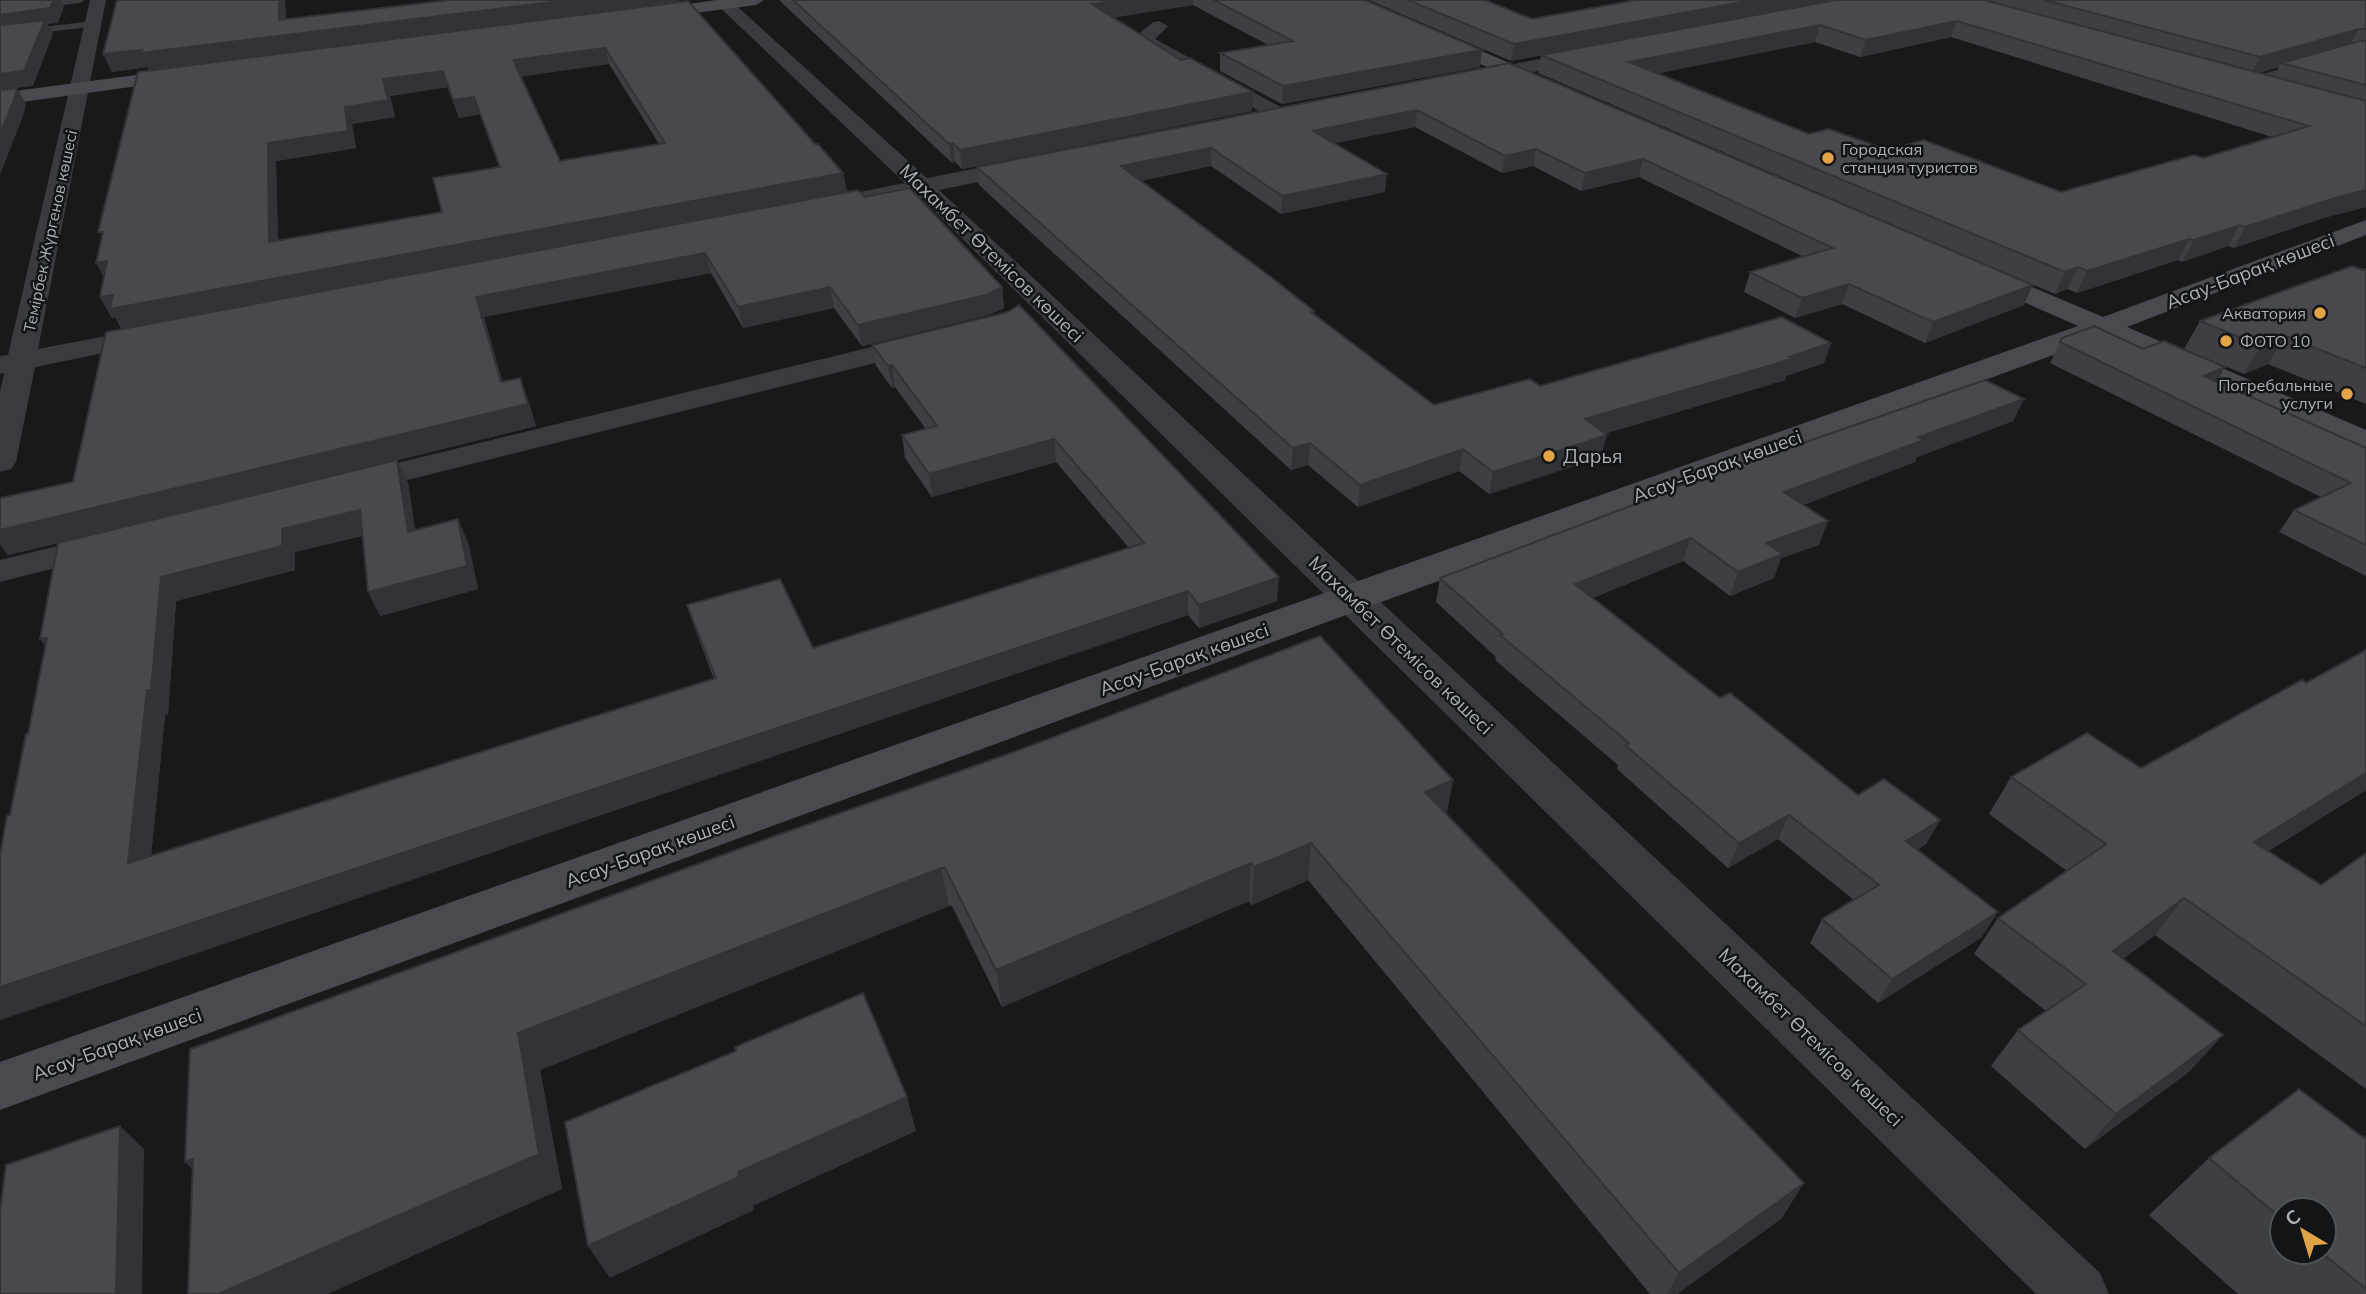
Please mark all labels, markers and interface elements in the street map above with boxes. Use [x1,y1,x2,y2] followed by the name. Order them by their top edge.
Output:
[19,128,81,334] street label: Темірбек Жүргенов көшесі
[1842,139,1978,177] place label: Городская станция туристов
[1820,150,1836,166] marker: Городская станция туристов
[895,159,1089,347] street label: Махамбет Өтемісов көшесі
[2162,228,2338,314] street label: Асау-Барақ көшесі
[2222,303,2306,323] place label: Акватория
[2312,305,2328,321] marker: Акватория
[2240,331,2310,351] place label: ФОТО 10
[2218,333,2234,349] marker: ФОТО 10
[2218,375,2333,413] place label: Погребальные услуги
[2339,386,2355,402] marker: Погребальные услуги
[1629,424,1805,508] street label: Асау-Барақ көшесі
[1563,444,1622,468] place label: Дарья
[1541,448,1557,464] marker: Дарья
[1304,551,1498,739] street label: Махамбет Өтемісов көшесі
[1096,617,1272,701] street label: Асау-Барақ көшесі
[562,809,738,893] street label: Асау-Барақ көшесі
[1714,943,1908,1131] street label: Махамбет Өтемісов көшесі
[29,1002,205,1086] street label: Асау-Барақ көшесі
[2268,1196,2338,1266] north arrow
[2280,1204,2305,1231] text: С

